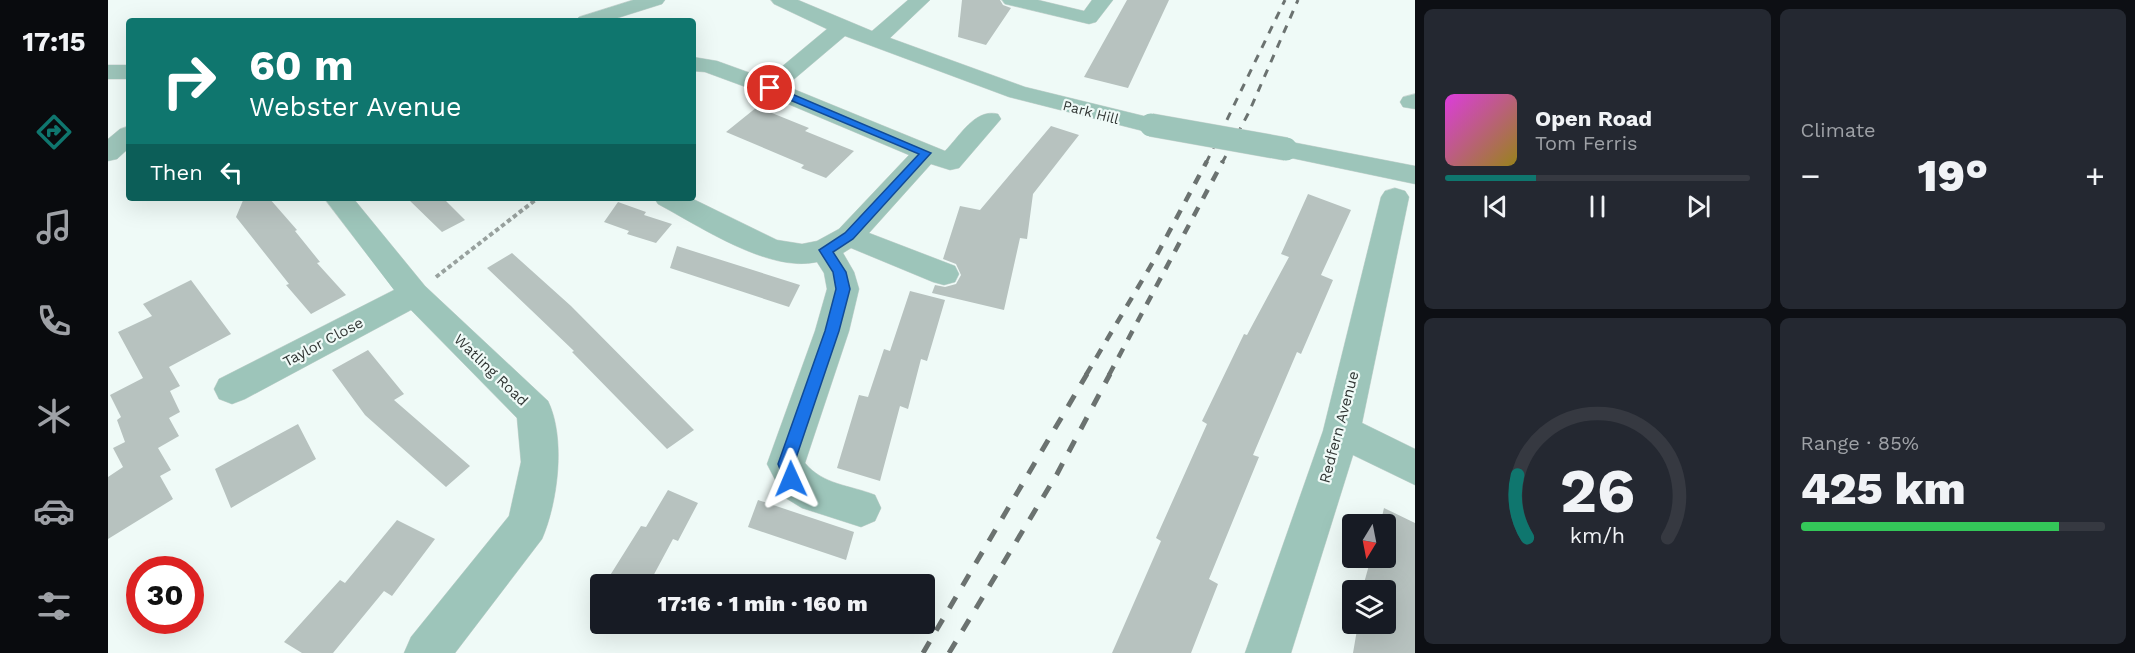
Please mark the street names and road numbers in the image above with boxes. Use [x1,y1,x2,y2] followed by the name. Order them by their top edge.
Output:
[1061,97,1121,127] street label: Park Hill
[280,313,366,371] street label: Taylor Close
[450,330,532,410] street label: Watling Road
[1315,369,1363,485] street label: Redfern Avenue

